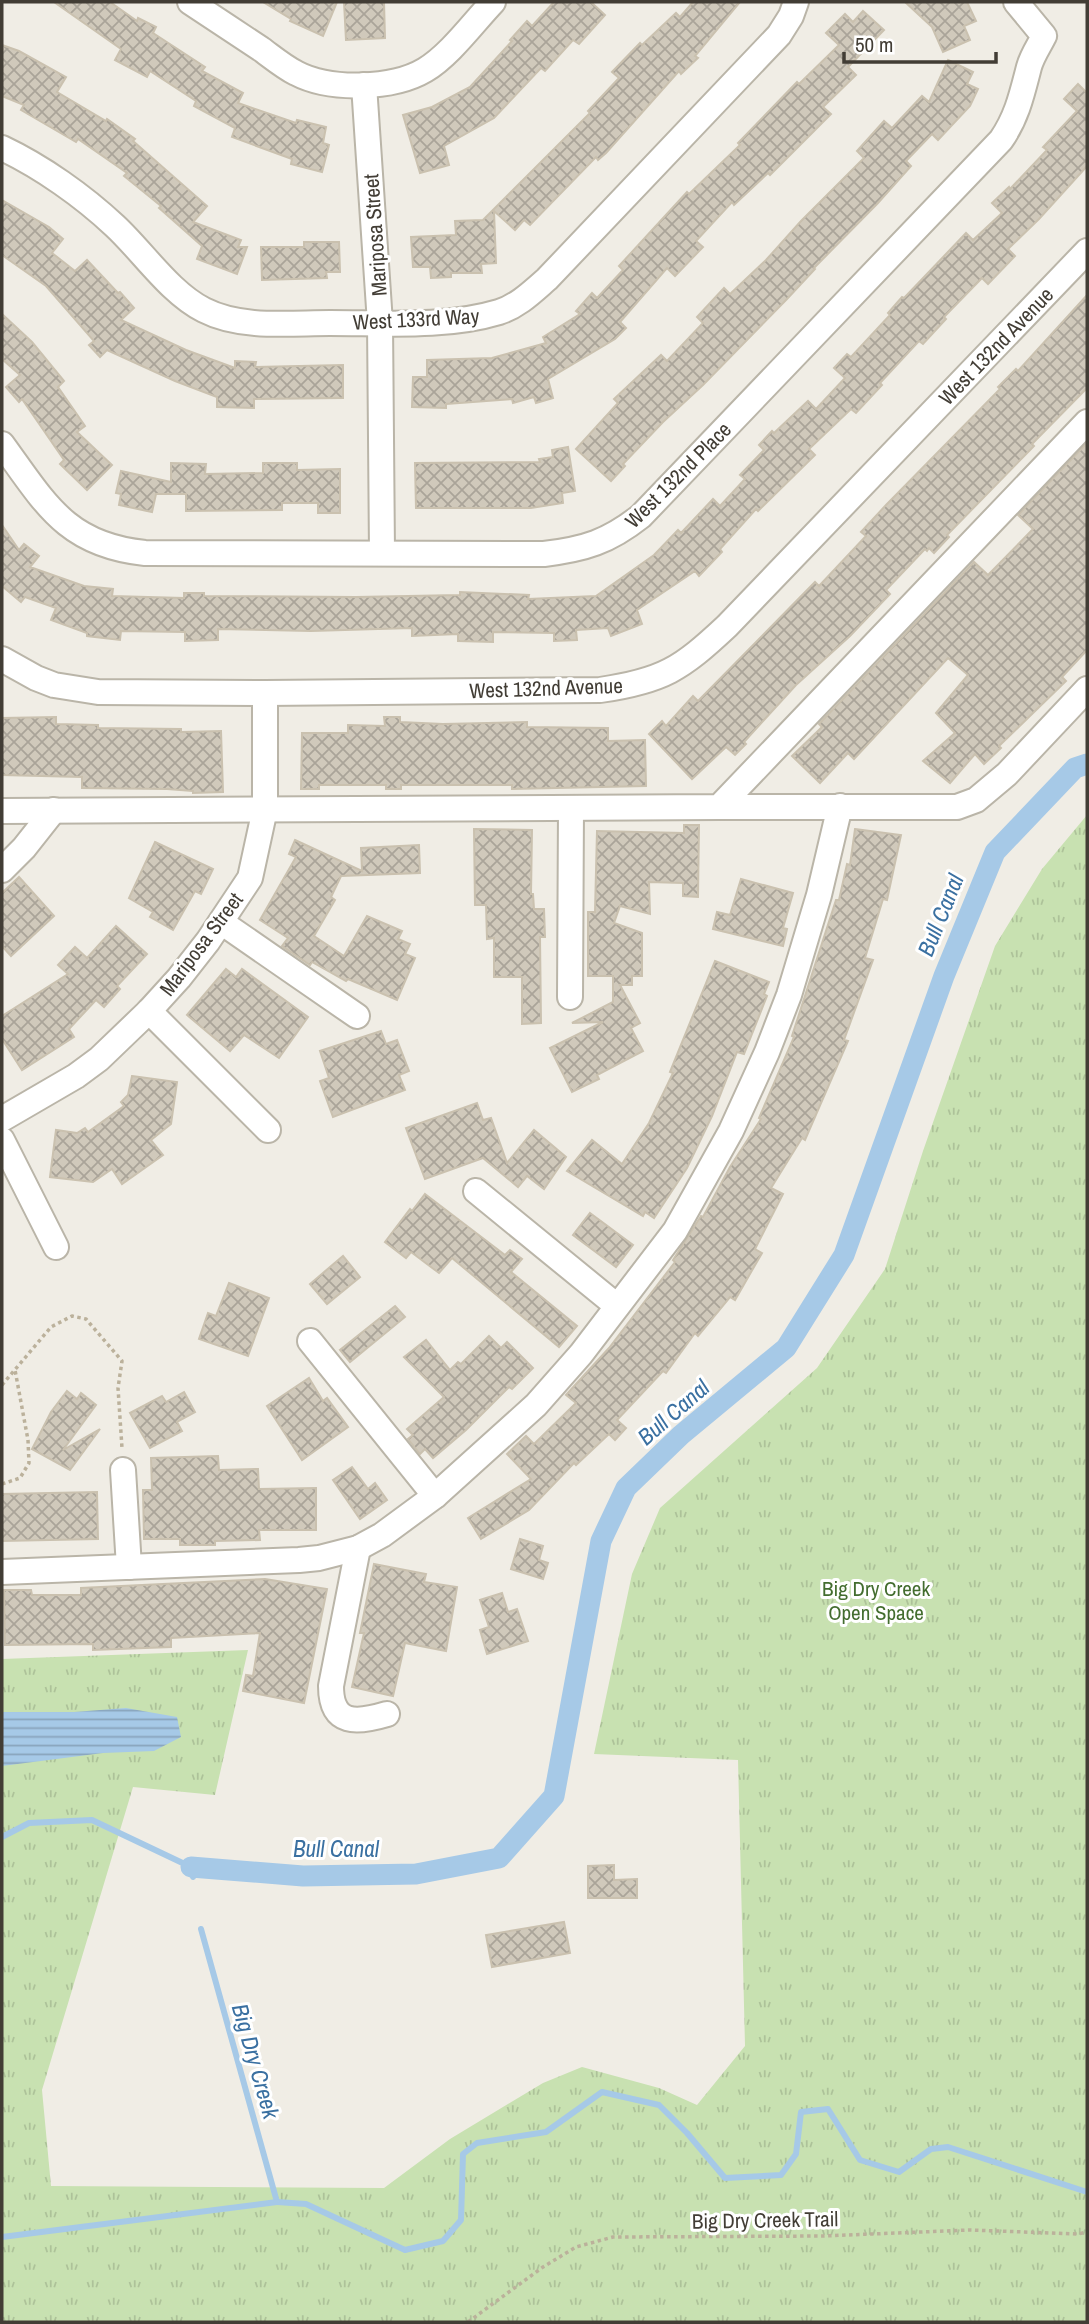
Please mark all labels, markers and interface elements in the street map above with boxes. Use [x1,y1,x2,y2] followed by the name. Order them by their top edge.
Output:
[844,21,996,65] scale bar
[855,30,893,59] text: 50 m
[356,173,394,297] street label: Mariposa Street
[932,281,1060,411] street label: West 132nd Avenue
[352,301,480,337] street label: West 133rd Way
[618,415,738,535] street label: West 132nd Place
[469,671,623,705] street label: West 132nd Avenue
[910,869,971,961] water label: Bull Canal
[153,886,250,1002] street label: Mariposa Street
[630,1372,716,1452] water label: Bull Canal
[822,1574,930,1627] park label: Big Dry Creek Open Space
[293,1833,380,1864] water label: Bull Canal
[225,2000,288,2124] water label: Big Dry Creek
[692,2204,838,2236] street label: Big Dry Creek Trail

